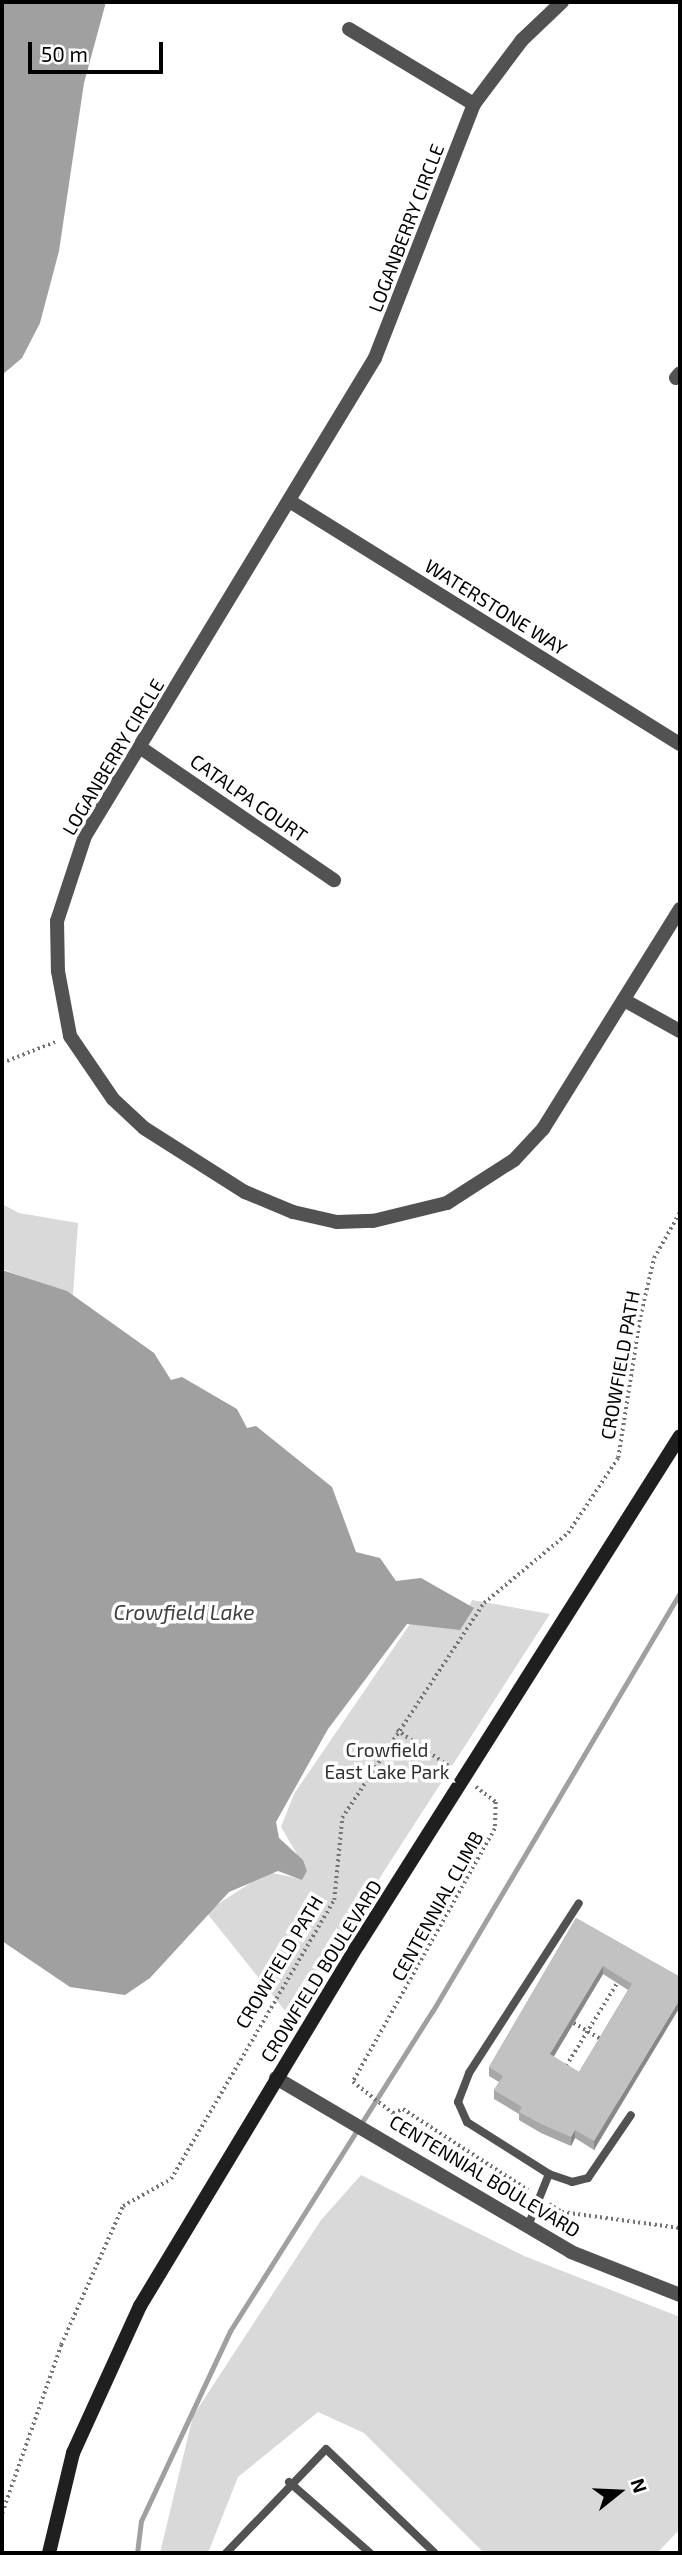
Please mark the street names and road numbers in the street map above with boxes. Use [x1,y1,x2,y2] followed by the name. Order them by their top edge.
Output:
[363,140,449,316] street label: LOGANBERRY CIRCLE
[421,554,571,660] street label: WATERSTONE WAY
[57,674,169,840] street label: LOGANBERRY CIRCLE
[186,749,312,847] street label: CATALPA COURT
[596,1289,644,1441] street label: CROWFIELD PATH
[386,1827,488,1985] street label: CENTENNIAL CLIMB
[256,1876,386,2066] street label: CROWFIELD BOULEVARD
[230,1892,328,2032] street label: CROWFIELD PATH
[385,2110,585,2242] street label: CENTENNIAL BOULEVARD

